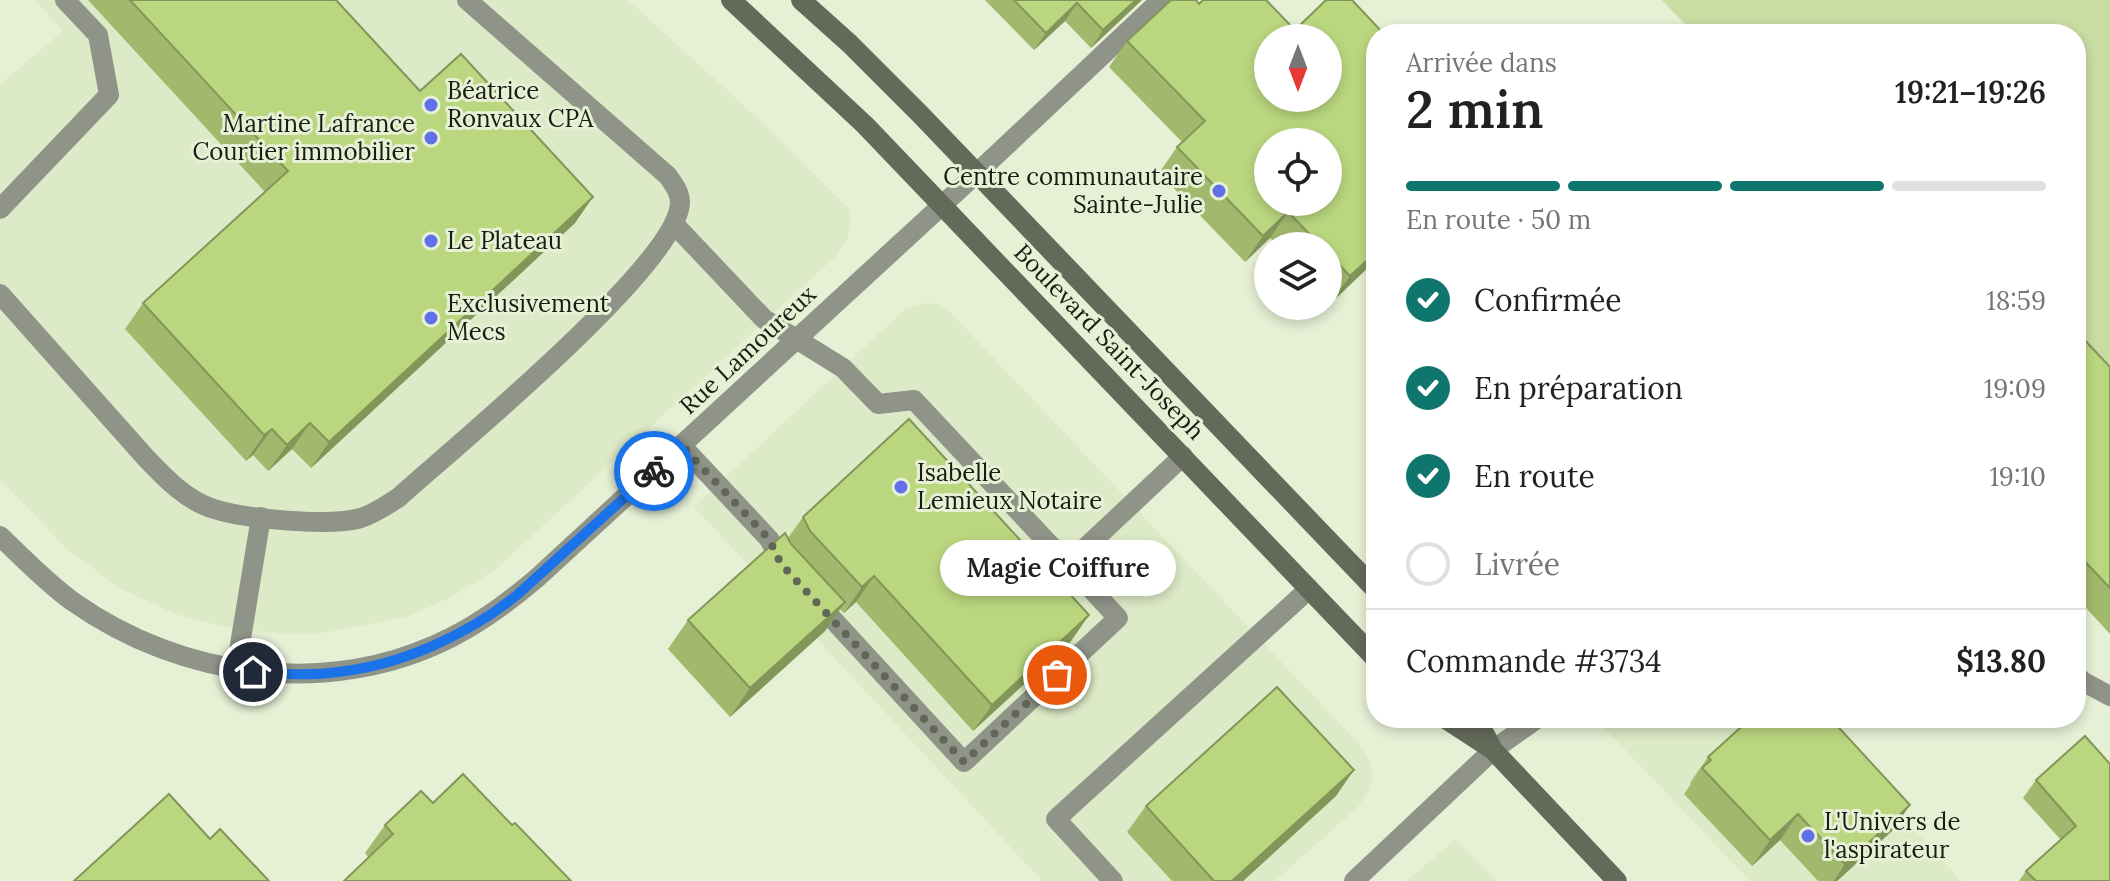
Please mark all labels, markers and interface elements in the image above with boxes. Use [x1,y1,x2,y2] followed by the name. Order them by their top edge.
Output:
[1254,24,1342,112] north arrow
[1254,24,1342,320] map controls
[1406,46,1557,79] text: Arrivée dans
[1895,73,2046,111] text: 19:21–19:26
[447,75,594,134] place label: Béatrice Ronvaux CPA
[1406,76,1544,142] text: 2 min
[422,96,440,114] marker: Béatrice Ronvaux CPA
[192,108,416,167] place label: Martine Lafrance Courtier immobilier
[1254,128,1342,216] button: locate
[422,129,440,147] marker: Martine Lafrance Courtier immobilier
[943,161,1203,220] place label: Centre communautaire Sainte-Julie
[1210,182,1228,200] marker: Centre communautaire Sainte-Julie
[1406,203,1591,236] text: En route · 50 m
[447,225,562,256] place label: Le Plateau
[422,232,440,250] marker: Le Plateau
[1254,232,1342,320] button: layers
[1008,237,1211,446] street label: Boulevard Saint-Joseph
[673,278,823,421] street label: Rue Lamoureux
[1406,278,1450,322] icon: check
[1474,281,1622,319] text: Confirmée
[1986,284,2046,317] text: 18:59
[447,288,610,347] place label: Exclusivement Mecs
[422,309,440,327] marker: Exclusivement Mecs
[1406,366,1450,410] icon: check
[1474,369,1683,407] text: En préparation
[1984,372,2046,405] text: 19:09
[614,431,694,511] courier
[632,449,676,493] icon: bike
[1406,454,1450,498] icon: check
[917,457,1102,516] place label: Isabelle Lemieux Notaire
[1474,457,1595,495] text: En route
[1989,460,2046,493] text: 19:10
[892,478,910,496] marker: Isabelle Lemieux Notaire
[939,539,1175,595] callout: Magie Coiffure
[1474,545,1560,583] text: Livrée
[966,551,1150,584] text: Magie Coiffure
[219,638,287,706] pin
[1023,641,1091,709] pin
[1406,642,1662,680] text: Commande #3734
[1956,642,2046,680] text: $13.80
[231,650,275,694] icon: home
[1035,653,1079,697] icon: bag
[1824,806,1960,865] place label: L'Univers de l'aspirateur
[1799,827,1817,845] marker: L'Univers de l'aspirateur

